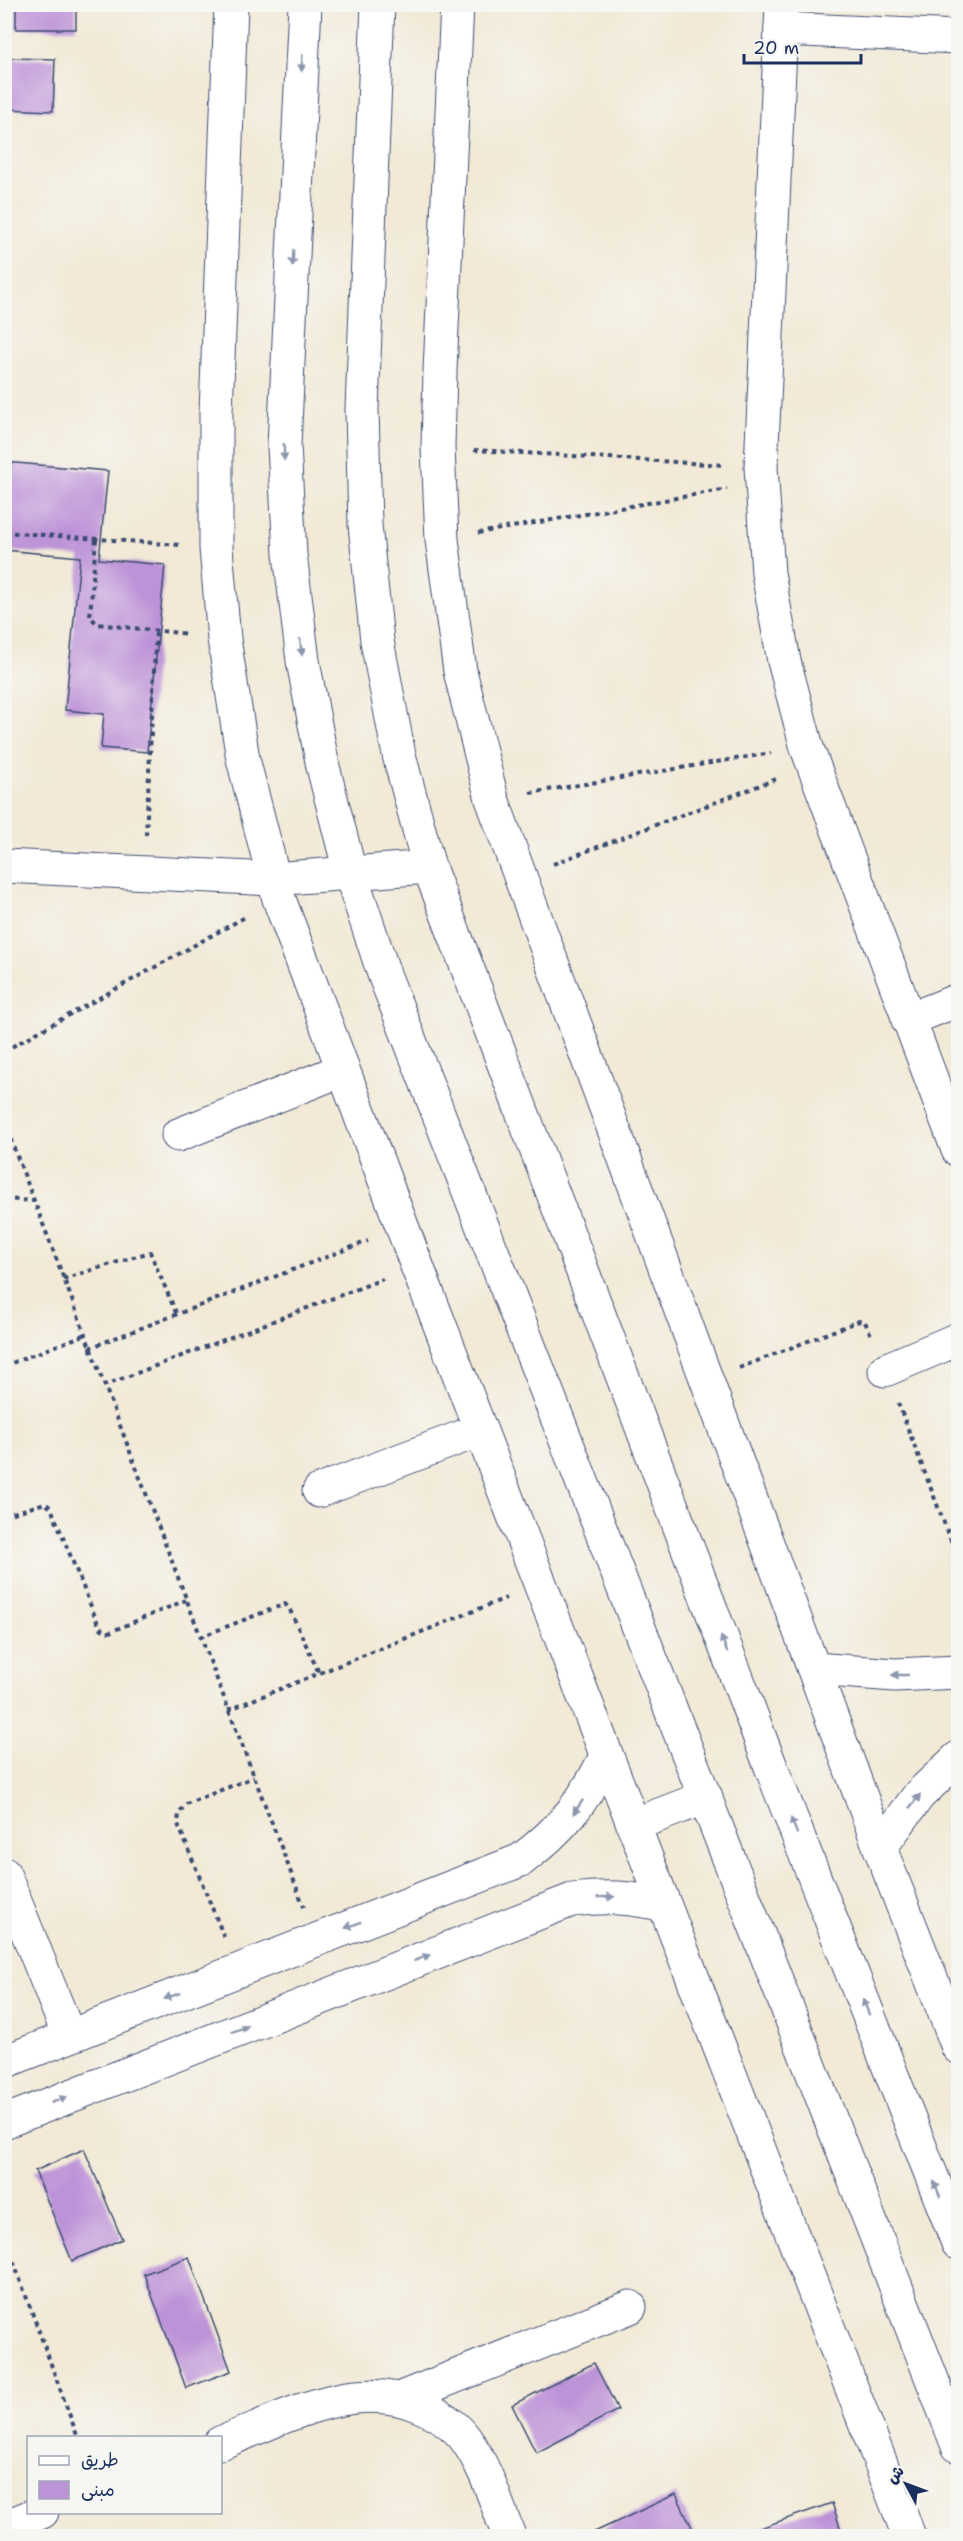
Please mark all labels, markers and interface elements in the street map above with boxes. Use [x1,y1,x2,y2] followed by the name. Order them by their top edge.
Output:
[744,27,861,65] scale bar
[753,36,799,60] text: 20 m
[297,53,307,72] one-way arrow
[288,248,297,267] one-way arrow
[280,443,289,462] one-way arrow
[296,637,306,656] one-way arrow
[719,1635,728,1653] one-way arrow
[891,1670,910,1680] one-way arrow
[908,1793,920,1808] one-way arrow
[572,1798,584,1814] one-way arrow
[789,1817,798,1835] one-way arrow
[597,1892,616,1902] one-way arrow
[344,1920,362,1930] one-way arrow
[413,1952,431,1962] one-way arrow
[162,1992,180,2002] one-way arrow
[860,1998,870,2016] one-way arrow
[232,2024,250,2034] one-way arrow
[50,2095,68,2105] one-way arrow
[932,2179,942,2197] one-way arrow
[27,2436,222,2514] legend
[81,2448,119,2472] text: طريق
[876,2454,936,2514] north arrow
[881,2461,909,2488] text: ش
[81,2478,115,2502] text: مبنى

